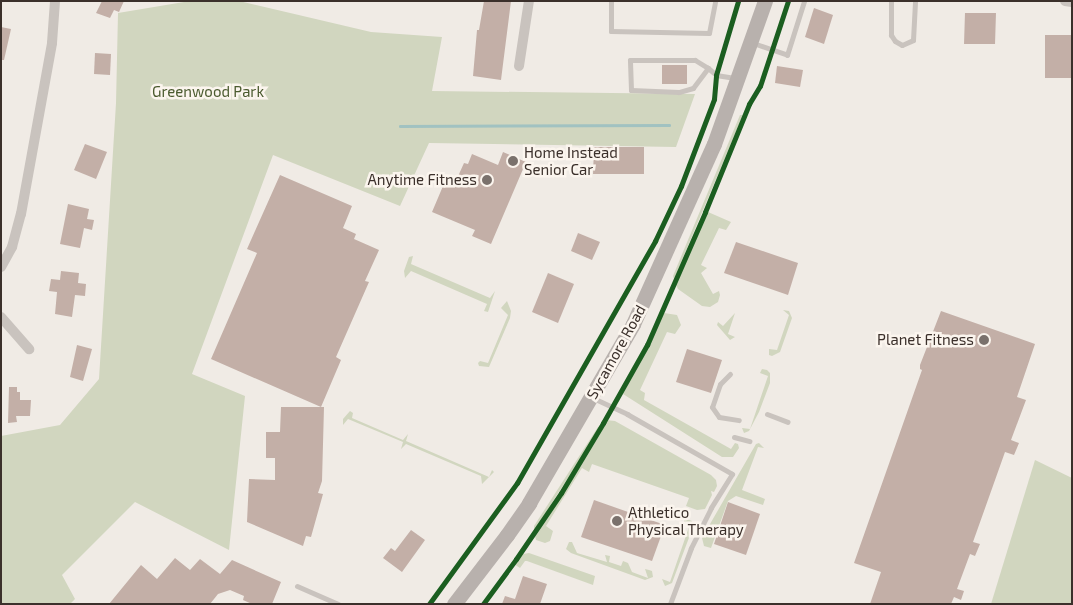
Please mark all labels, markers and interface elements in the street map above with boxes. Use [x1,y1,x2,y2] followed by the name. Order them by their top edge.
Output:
[152,83,264,101] park label: Greenwood Park
[524,143,618,178] place label: Home Instead Senior Car
[506,154,520,168] marker: Home Instead Senior Car
[368,171,477,189] place label: Anytime Fitness
[481,174,493,186] marker: Anytime Fitness
[583,302,649,402] street label: Sycamore Road
[877,331,974,349] place label: Planet Fitness
[978,334,990,346] marker: Planet Fitness
[628,503,745,538] place label: Athletico Physical Therapy
[610,514,624,528] marker: Athletico Physical Therapy

